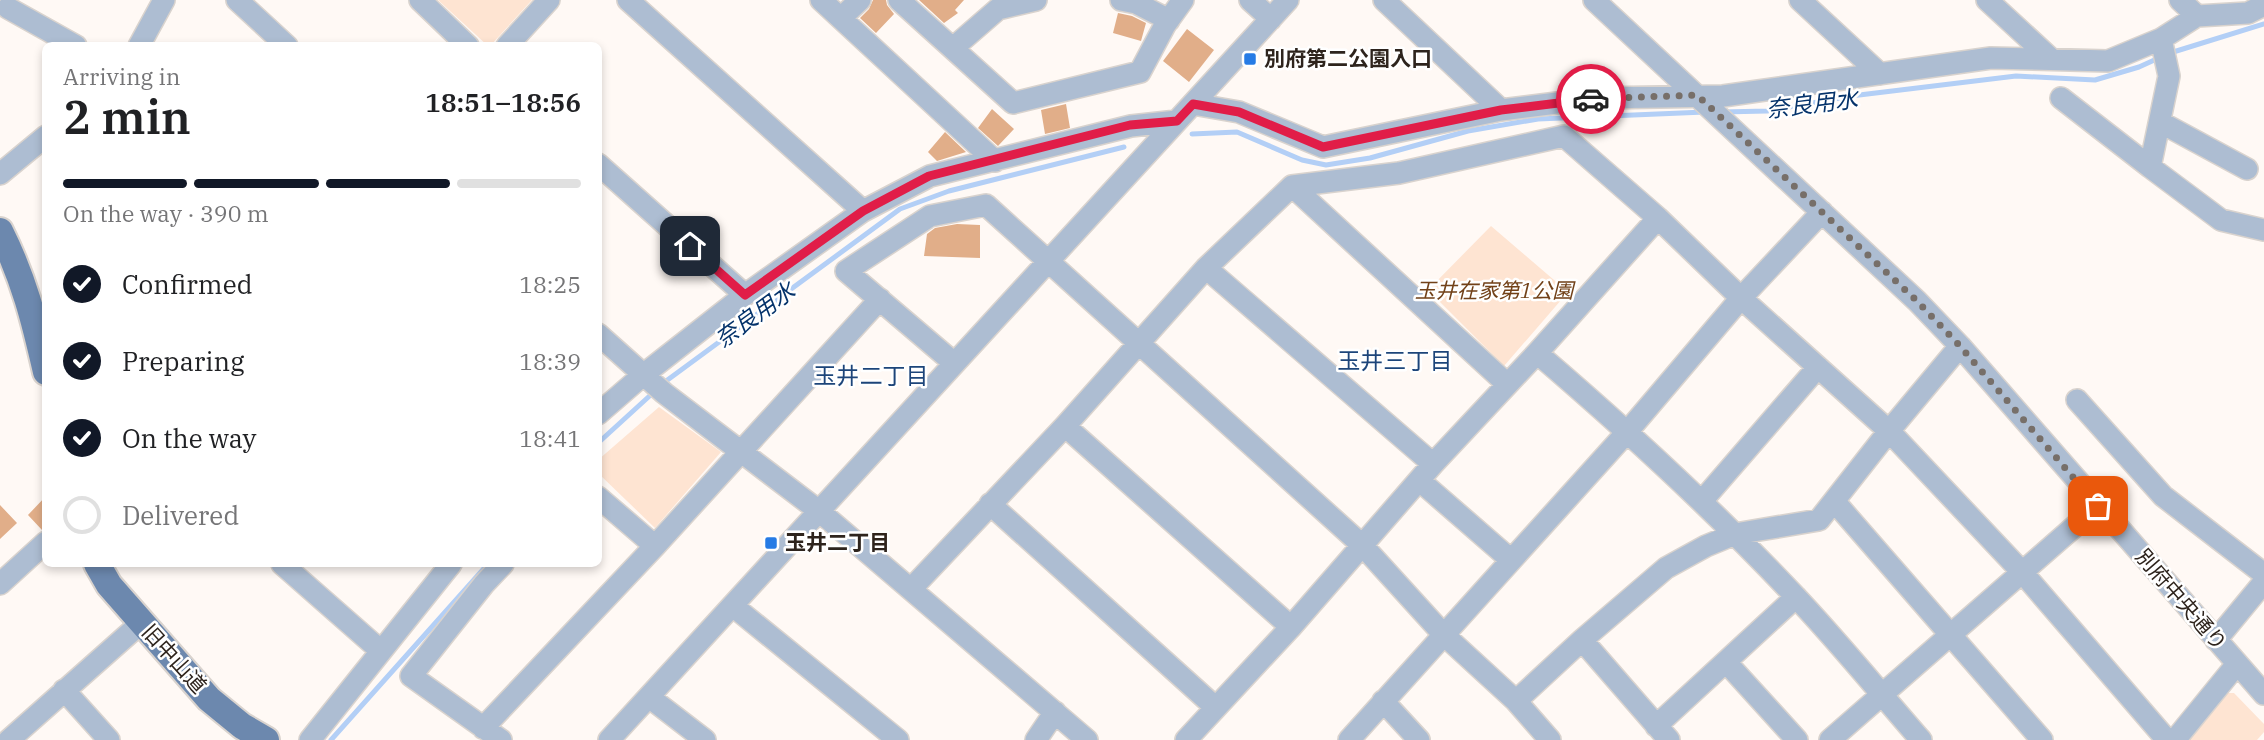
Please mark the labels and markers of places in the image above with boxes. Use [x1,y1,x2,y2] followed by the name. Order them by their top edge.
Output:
[1264,44,1432,72] place label: 別府第二公園入口
[1242,51,1258,67] marker: 別府第二公園入口
[660,216,720,276] pin
[2068,476,2128,536] pin
[785,528,890,556] place label: 玉井二丁目
[763,535,779,551] marker: 玉井二丁目

